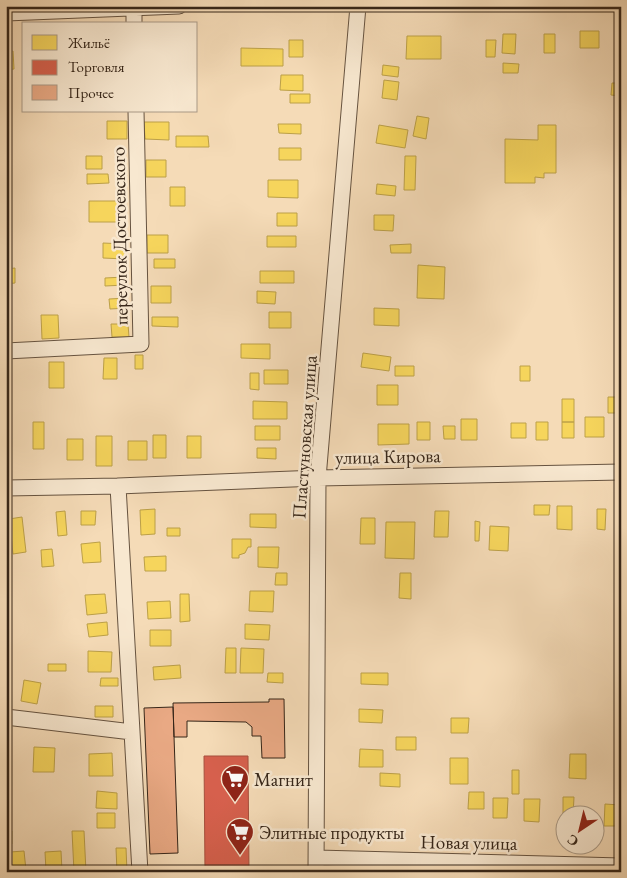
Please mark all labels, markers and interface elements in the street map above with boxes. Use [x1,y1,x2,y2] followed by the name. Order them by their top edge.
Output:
[22,22,198,112] legend
[67,33,110,52] text: Жильё
[68,57,125,76] text: Торговля
[68,83,114,102] text: Прочее
[105,147,134,325] street label: переулок Достоевского
[286,354,323,520] street label: Пластуновская улица
[335,443,441,470] street label: улица Кирова
[220,764,250,803] supermarket icon: Магнит
[254,767,313,792] place label: Магнит
[554,806,604,856] north arrow
[225,817,255,856] supermarket icon: Элитные продукты
[259,820,405,845] place label: Элитные продукты
[420,829,518,856] street label: Новая улица
[563,830,582,851] text: С

